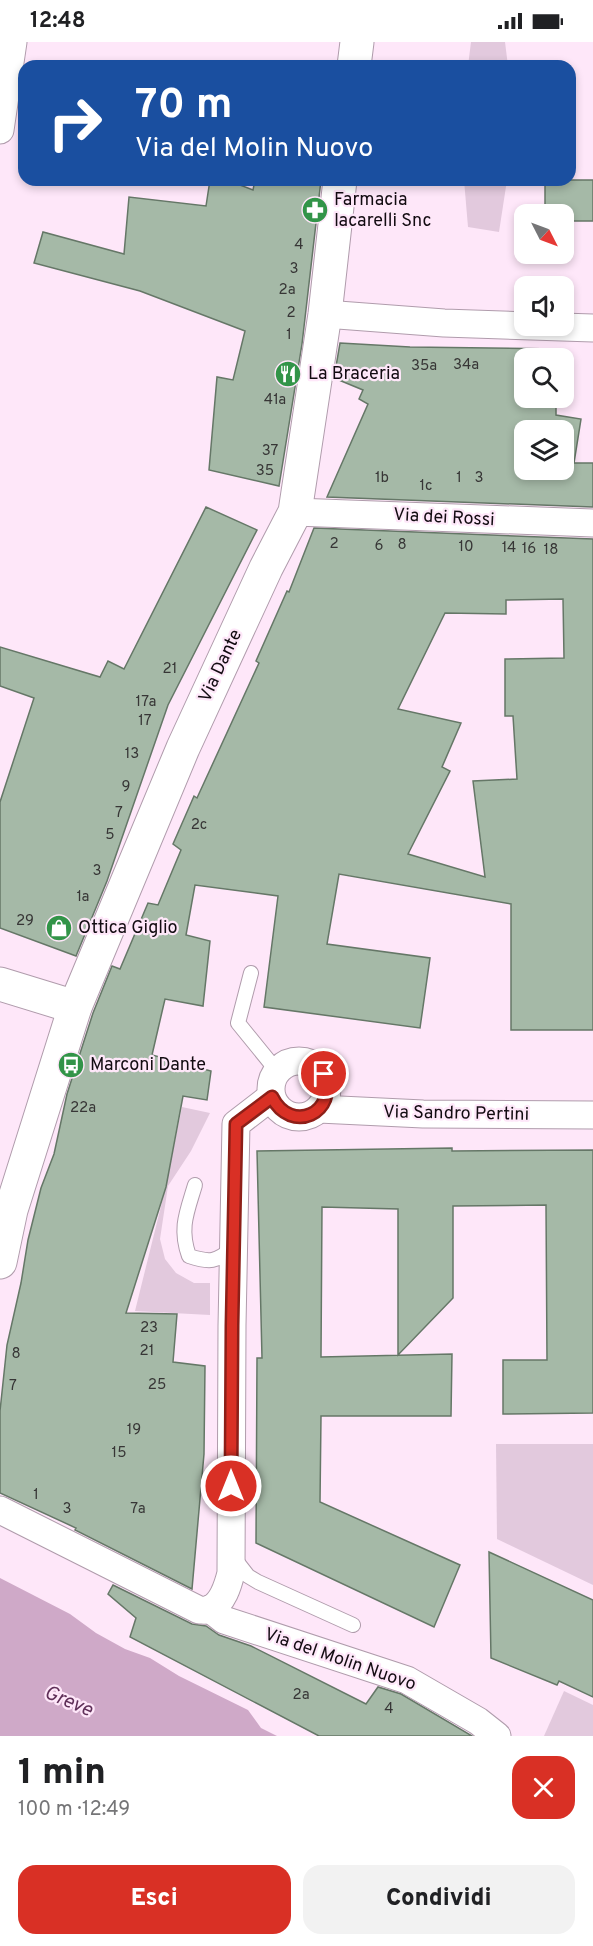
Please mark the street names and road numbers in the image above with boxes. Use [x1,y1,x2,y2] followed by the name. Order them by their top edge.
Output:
[393,504,495,532] street label: Via dei Rossi
[194,626,248,706] street label: Via Dante
[383,1101,529,1127] street label: Via Sandro Pertini
[261,1623,419,1697] street label: Via del Molin Nuovo

